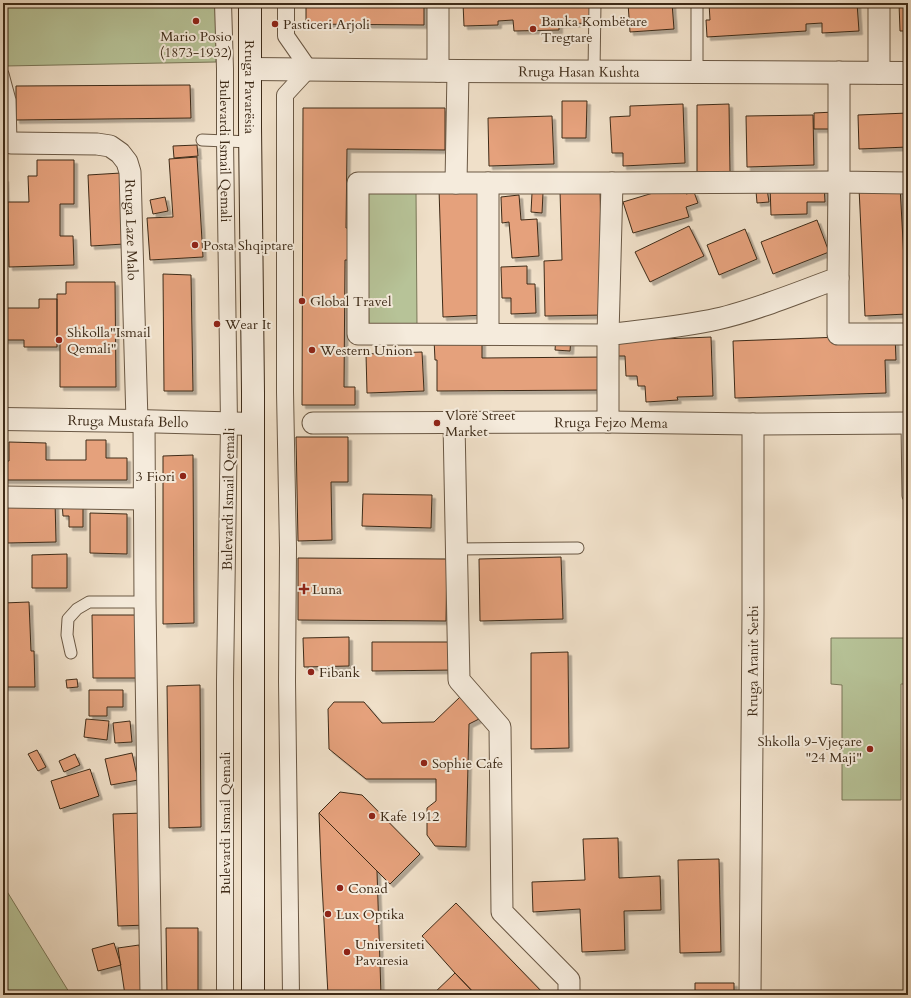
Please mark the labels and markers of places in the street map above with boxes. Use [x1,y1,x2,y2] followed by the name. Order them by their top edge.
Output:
[541,12,647,47] place label: Banka Kombëtare Tregtare
[283,15,370,34] place label: Pasticeri Arjoli
[191,16,201,26] marker: Mario Posio (1873-1932)
[270,19,280,29] marker: Pasticeri Arjoli
[528,24,538,34] marker: Banka Kombëtare Tregtare
[160,27,232,62] place label: Mario Posio (1873-1932)
[203,236,293,255] place label: Posta Shqiptare
[190,240,200,250] marker: Posta Shqiptare
[310,292,392,311] place label: Global Travel
[297,296,307,306] marker: Global Travel
[224,315,272,334] place label: Wear It
[212,319,222,329] marker: Wear It
[67,323,151,358] place label: Shkolla"Ismail Qemali"
[54,335,64,345] marker: Shkolla"Ismail Qemali"
[319,341,413,360] place label: Western Union
[307,345,317,355] marker: Western Union
[445,406,516,441] place label: Vlorë Street Market
[432,418,442,428] marker: Vlorë Street Market
[136,467,175,486] place label: 3 Fiori
[178,471,188,481] marker: 3 Fiori
[312,580,342,599] place label: Luna
[299,584,309,594] marker: Luna
[319,663,360,682] place label: Fibank
[306,667,316,677] marker: Fibank
[757,732,862,767] place label: Shkolla 9-Vjeçare "24 Maji"
[865,744,875,754] marker: Shkolla 9-Vjeçare "24 Maji"
[432,754,503,773] place label: Sophie Cafe
[419,758,429,768] marker: Sophie Cafe
[380,807,440,826] place label: Kafe 1912
[367,811,377,821] marker: Kafe 1912
[348,879,388,898] place label: Conad
[335,883,345,893] marker: Conad
[336,905,404,924] place label: Lux Optika
[323,909,333,919] marker: Lux Optika
[355,935,425,970] place label: Universiteti Pavaresia
[342,947,352,957] marker: Universiteti Pavaresia

